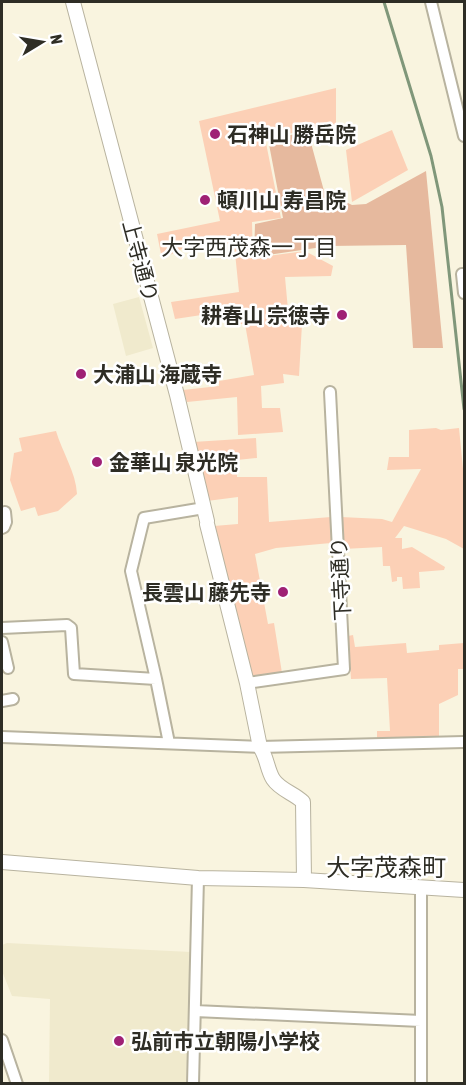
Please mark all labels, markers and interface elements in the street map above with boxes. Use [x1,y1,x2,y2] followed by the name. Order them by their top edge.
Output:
[12,12,72,72] north arrow
[47,33,66,45] text: N
[227,122,356,146] place label: 石神山 勝岳院
[208,127,222,141] marker: 石神山 勝岳院
[217,188,346,212] place label: 頓川山 寿昌院
[198,193,212,207] marker: 頓川山 寿昌院
[119,217,163,305] street label: 上寺通り
[161,234,337,260] district label: 大字西茂森一丁目
[201,303,330,327] place label: 耕春山 宗徳寺
[335,308,349,322] marker: 耕春山 宗徳寺
[93,362,222,386] place label: 大浦山 海蔵寺
[74,367,88,381] marker: 大浦山 海蔵寺
[109,450,238,474] place label: 金華山 泉光院
[90,455,104,469] marker: 金華山 泉光院
[326,536,354,622] street label: 下寺通り
[142,580,271,604] place label: 長雲山 藤先寺
[276,585,290,599] marker: 長雲山 藤先寺
[326,854,446,881] district label: 大字茂森町
[131,1029,320,1053] place label: 弘前市立朝陽小学校
[112,1034,126,1048] marker: 弘前市立朝陽小学校

